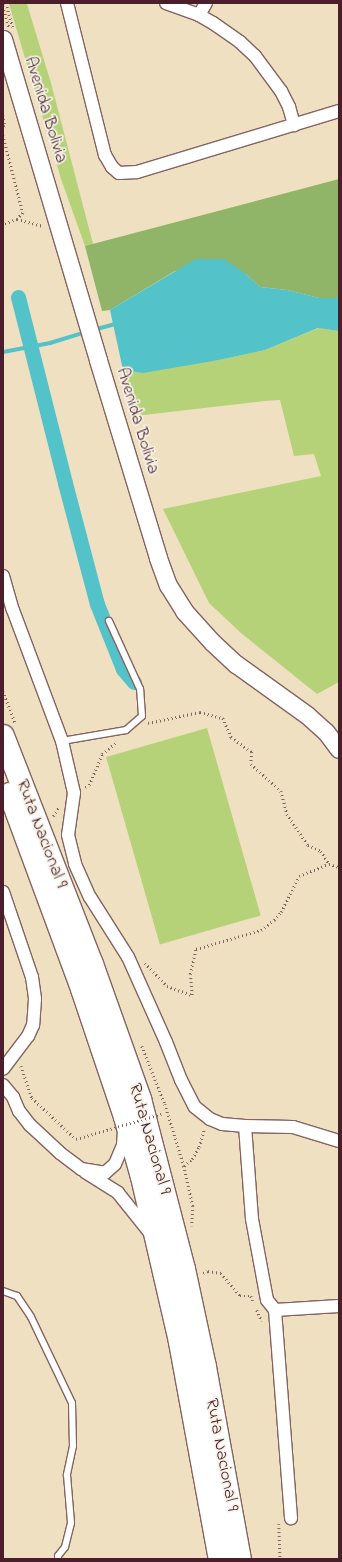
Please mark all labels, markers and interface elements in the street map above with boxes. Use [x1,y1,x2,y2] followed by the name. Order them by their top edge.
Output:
[19,54,71,166] street label: Avenida Bolivia
[111,365,163,477] street label: Avenida Bolivia
[10,777,72,891] street label: Ruta Nacional 9
[123,1081,175,1197] street label: Ruta Nacional 9
[199,1397,243,1513] street label: Ruta Nacional 9

